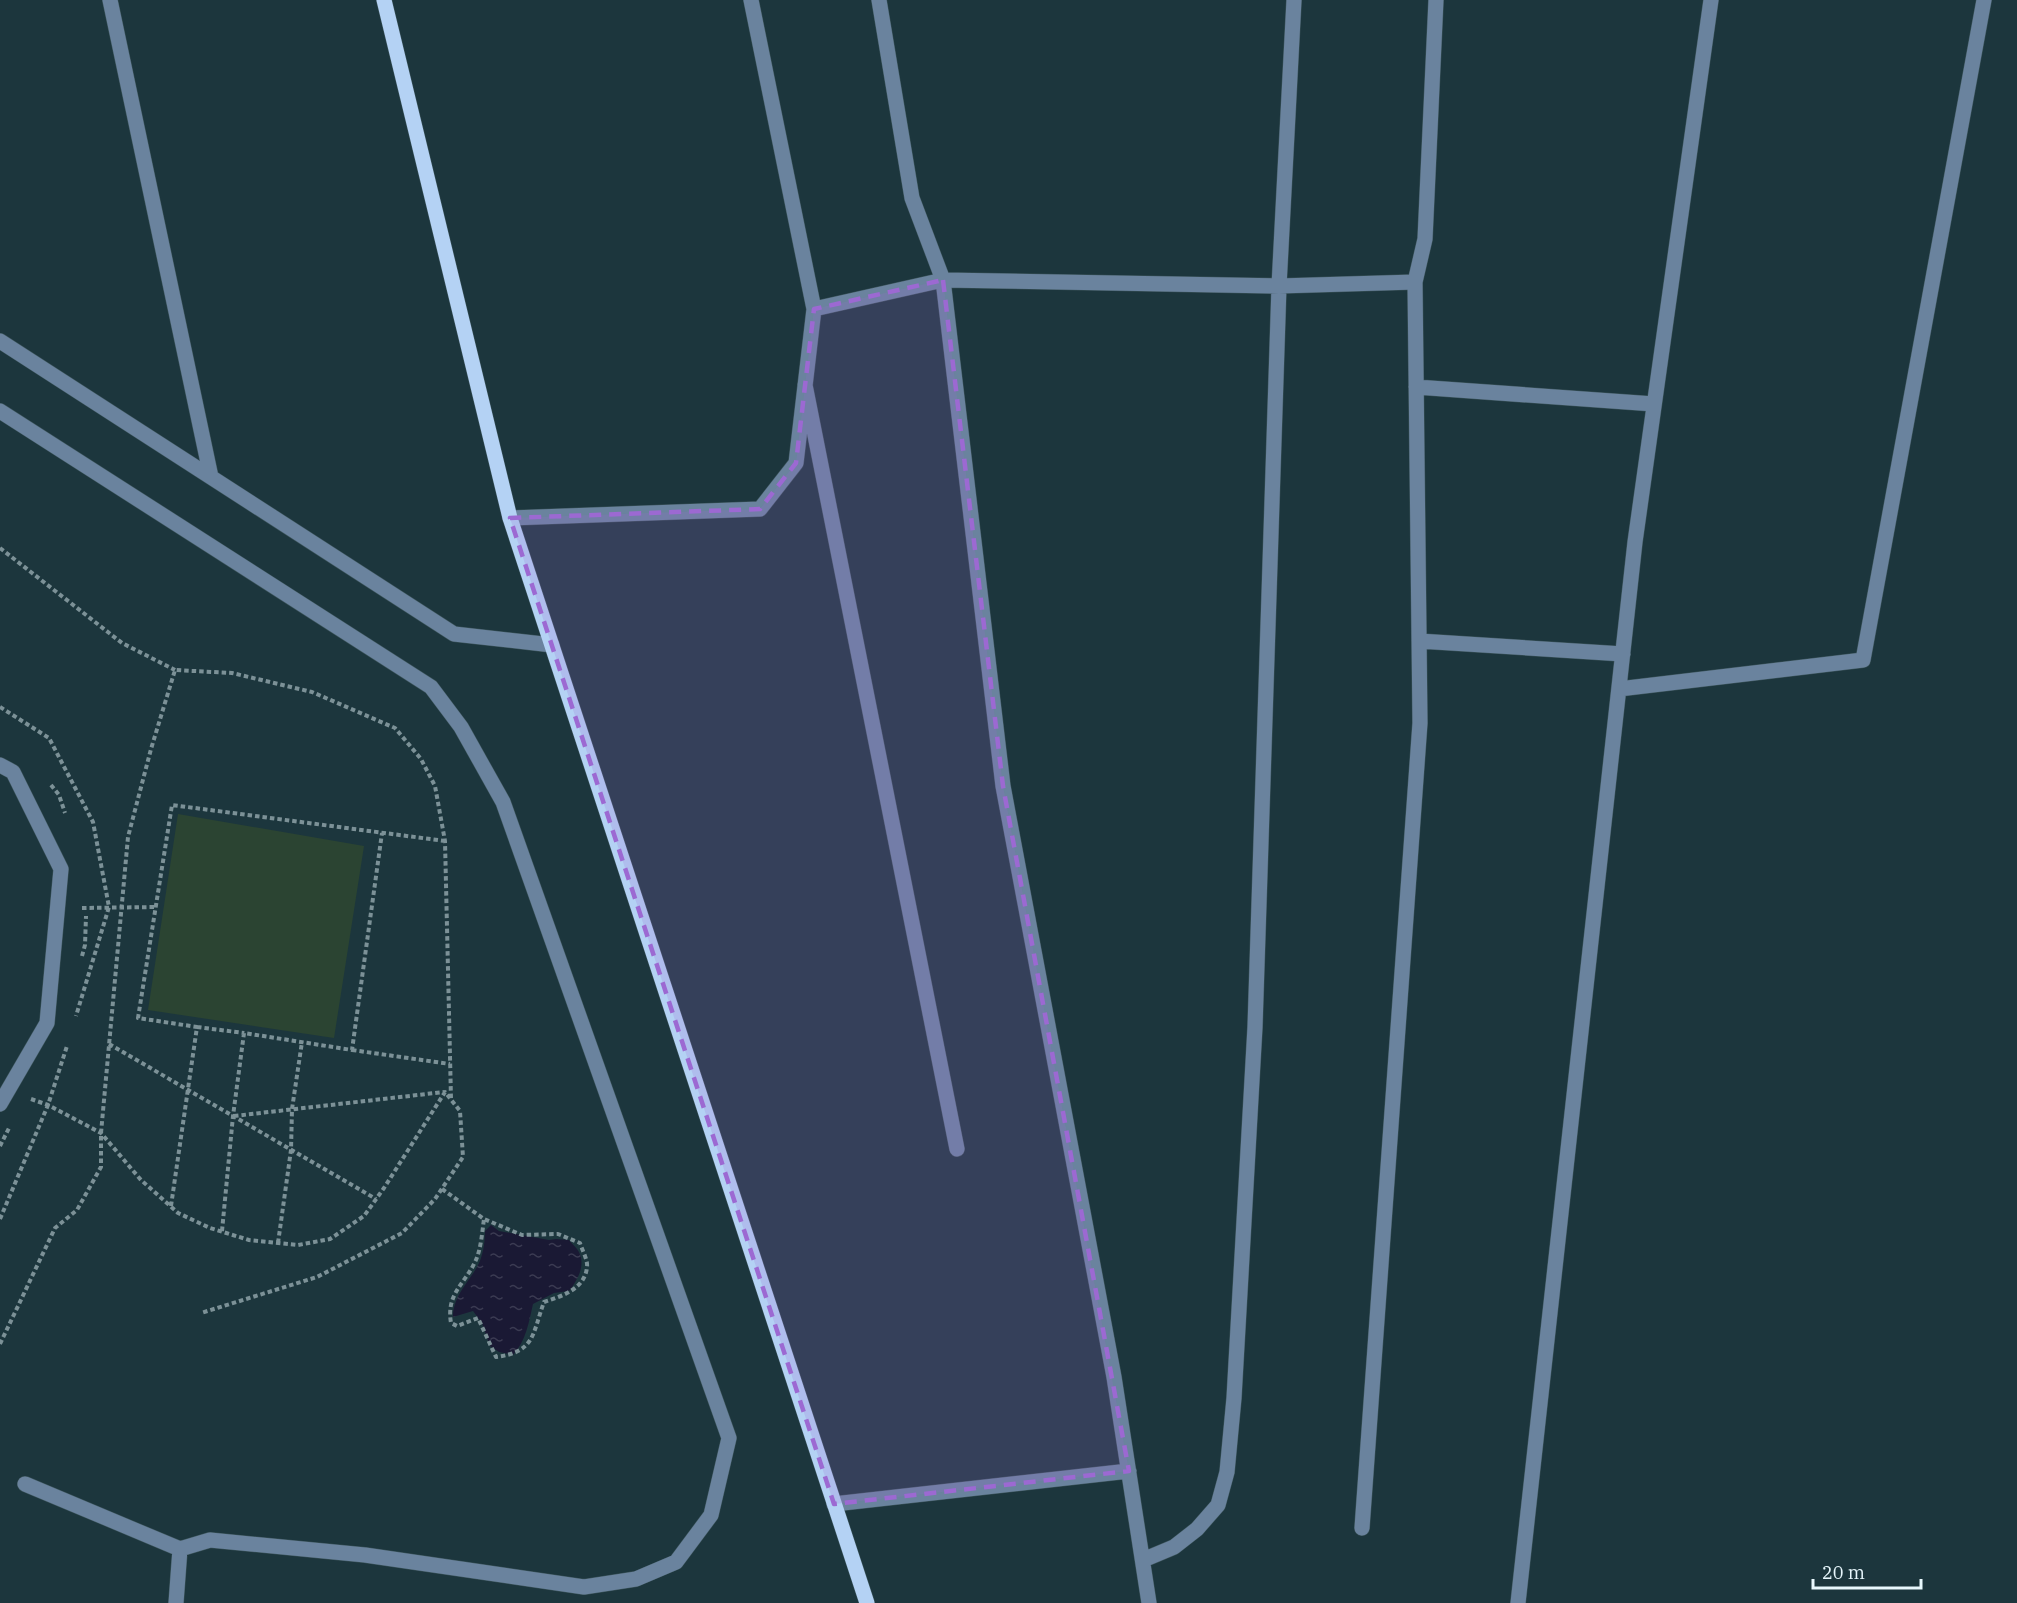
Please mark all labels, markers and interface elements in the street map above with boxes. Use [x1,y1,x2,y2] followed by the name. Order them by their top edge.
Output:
[1813,1552,1921,1590] scale bar
[1822,1561,1865,1584] text: 20 m

